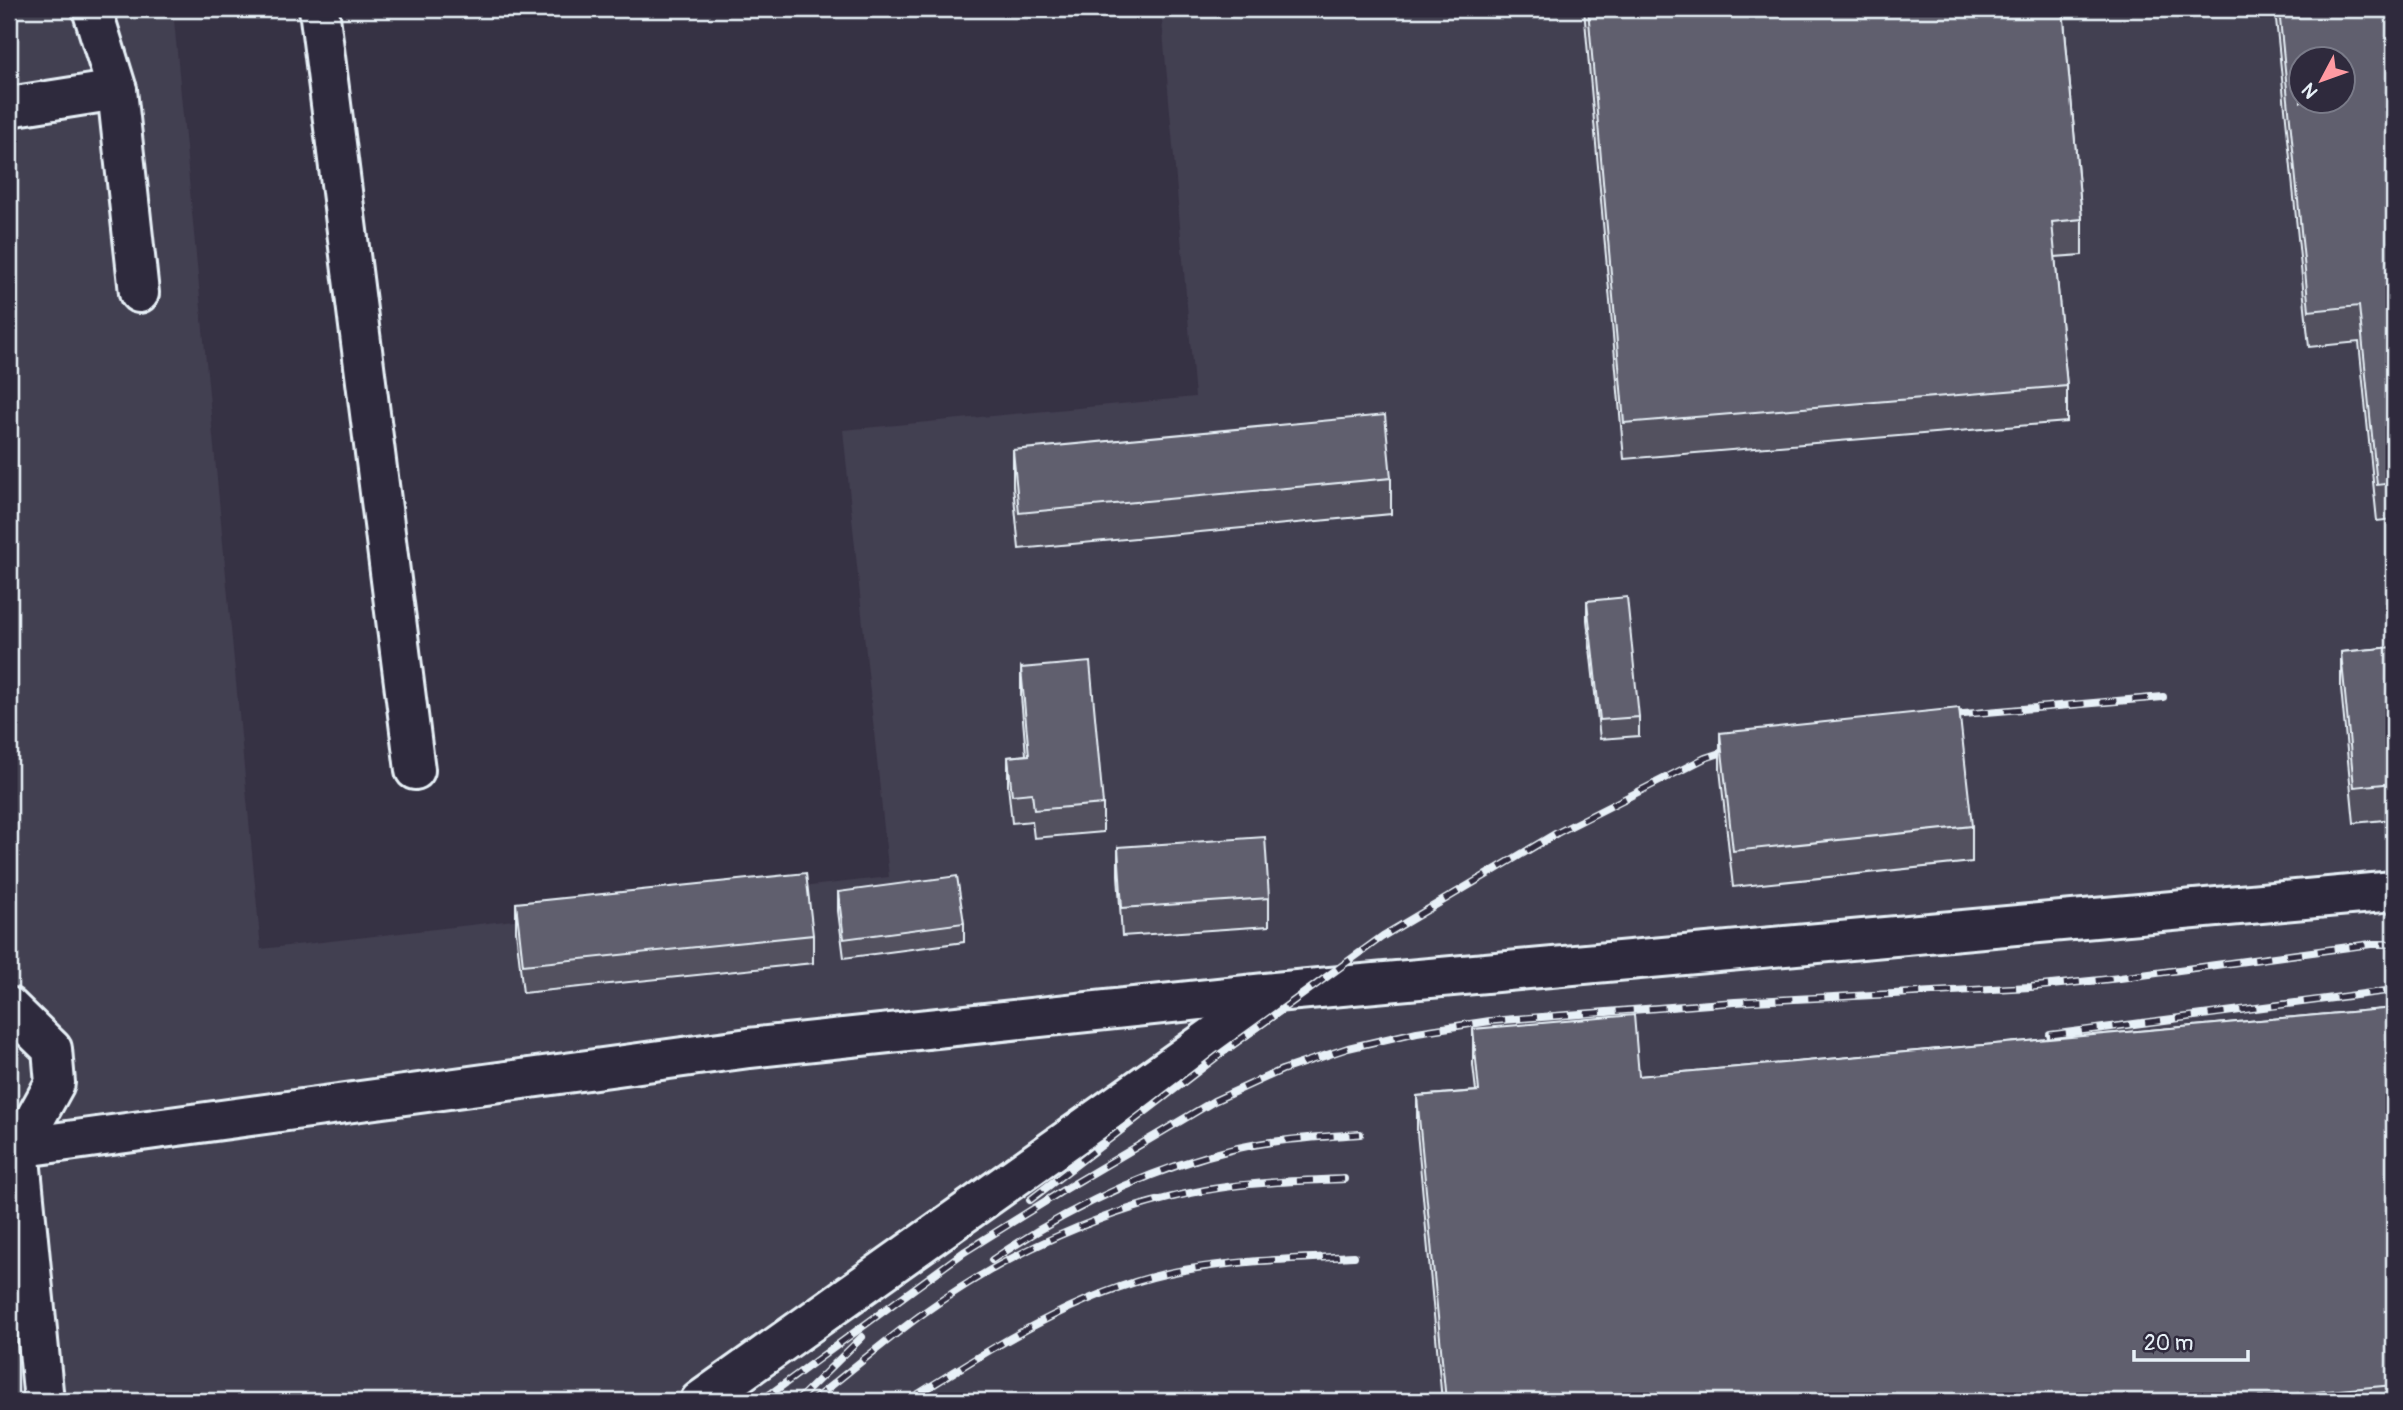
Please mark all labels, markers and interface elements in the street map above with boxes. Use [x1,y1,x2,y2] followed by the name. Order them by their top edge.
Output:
[2288,46,2358,116] north arrow
[2297,78,2323,103] text: N
[2134,1319,2247,1363] scale bar
[2144,1330,2193,1357] text: 20 m

